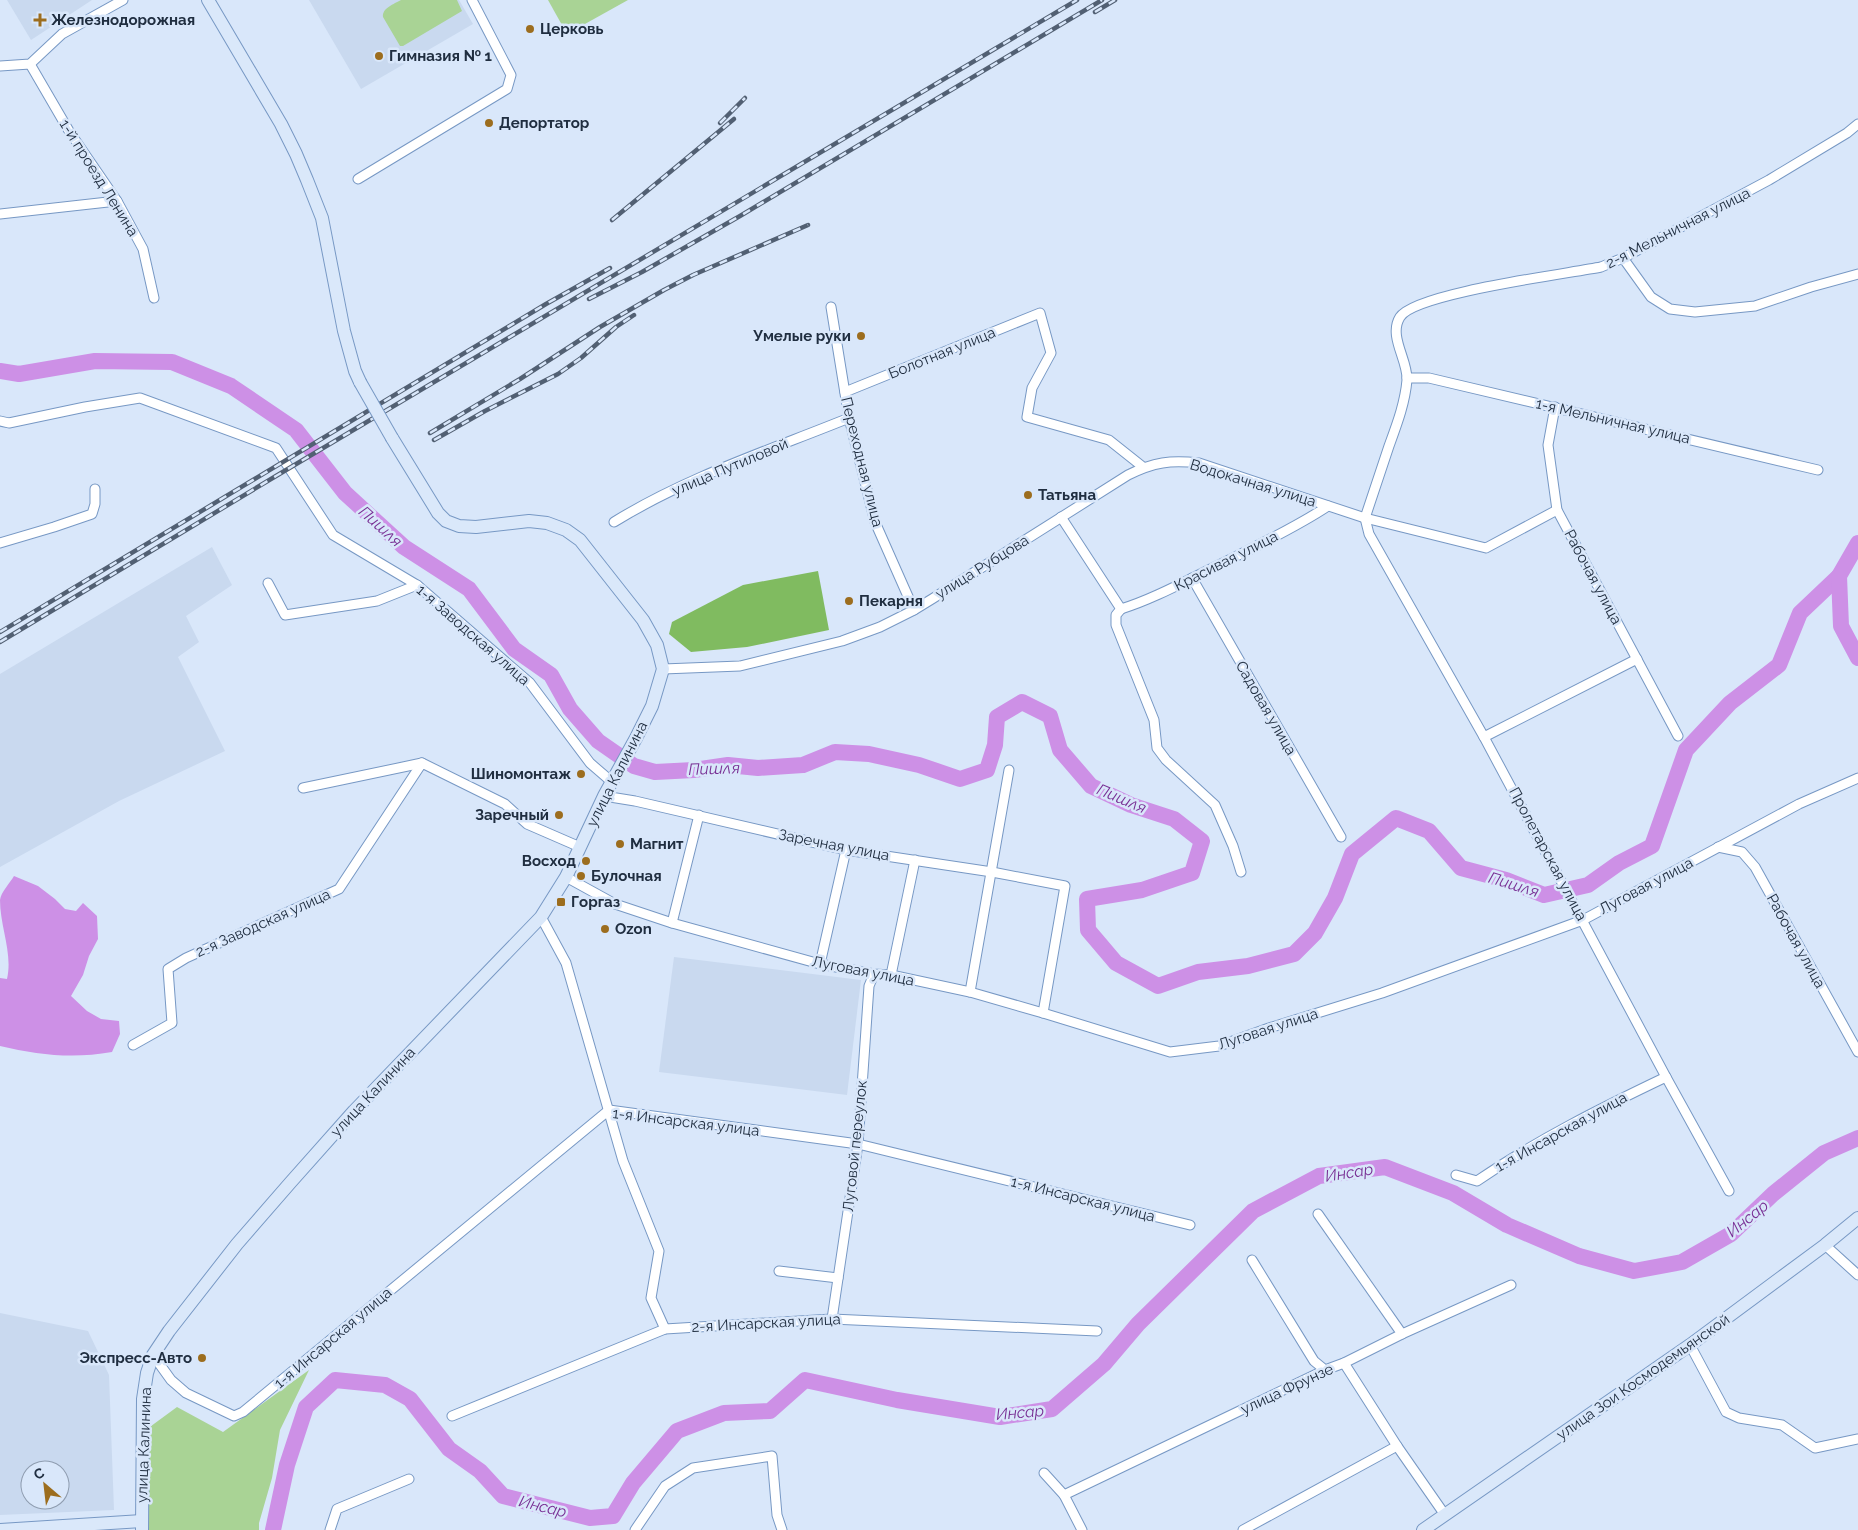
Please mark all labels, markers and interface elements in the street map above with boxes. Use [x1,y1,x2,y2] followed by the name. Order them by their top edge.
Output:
[51,11,195,29] place label: Железнодорожная
[33,13,47,27] marker: Железнодорожная
[540,20,604,38] place label: Церковь
[524,23,536,35] marker: Церковь
[389,47,492,65] place label: Гимназия № 1
[373,50,385,62] marker: Гимназия № 1
[499,114,590,132] place label: Депортатор
[56,116,142,240] street label: 1-й проезд Ленина
[483,117,495,129] marker: Депортатор
[1603,184,1753,272] street label: 2-я Мельничная улица
[886,323,998,383] street label: Болотная улица
[752,327,851,345] place label: Умелые руки
[855,330,867,342] marker: Умелые руки
[1534,394,1692,448] street label: 1-я Мельничная улица
[837,395,887,529] street label: Переходная улица
[669,434,791,500] street label: улица Путиловой
[1188,455,1318,511] street label: Водокачная улица
[1038,486,1096,504] place label: Татьяна
[1022,489,1034,501] marker: Татьяна
[355,502,406,551] water label: Пишля
[1560,526,1626,628] street label: Рабочая улица
[1171,527,1281,595] street label: Красивая улица
[932,531,1032,603] street label: улица Рубцова
[413,581,533,689] street label: 1-я Заводская улица
[859,592,923,610] place label: Пекарня
[843,595,855,607] marker: Пекарня
[1232,658,1300,758] street label: Садовая улица
[583,718,651,830] street label: улица Калинина
[688,758,741,779] water label: Пишля
[471,765,571,783] place label: Шиномонтаж
[575,768,587,780] marker: Шиномонтаж
[1094,780,1150,817] water label: Пишля
[1505,784,1591,924] street label: Пролетарская улица
[475,806,549,824] place label: Заречный
[553,809,565,821] marker: Заречный
[777,825,891,865] street label: Заречная улица
[630,835,684,853] place label: Магнит
[614,838,626,850] marker: Магнит
[522,852,577,870] place label: Восход
[1596,854,1696,918] street label: Луговая улица
[580,855,592,867] marker: Восход
[591,867,662,885] place label: Булочная
[1486,868,1542,901] water label: Пишля
[575,870,587,882] marker: Булочная
[193,885,333,961] street label: 2-я Заводская улица
[1763,891,1829,991] street label: Рабочая улица
[571,893,620,911] place label: Горгаз
[555,896,567,908] marker: Горгаз
[615,920,652,938] place label: Ozon
[599,923,611,935] marker: Ozon
[810,952,916,990] street label: Луговая улица
[1216,1004,1320,1054] street label: Луговая улица
[327,1043,419,1141] street label: улица Калинина
[839,1079,871,1213] street label: Луговой переулок
[1492,1088,1630,1176] street label: 1-я Инсарская улица
[612,1104,760,1140] street label: 1-я Инсарская улица
[1324,1159,1374,1186] water label: Инсар
[1009,1172,1157,1226] street label: 1-я Инсарская улица
[1723,1196,1772,1241] water label: Инсар
[271,1284,395,1392] street label: 1-я Инсарская улица
[691,1310,841,1336] street label: 2-я Инсарская улица
[1553,1310,1733,1444] street label: улица Зои Космодемьянской
[79,1349,192,1367] place label: Экспресс-Авто
[196,1352,208,1364] marker: Экспресс-Авто
[1238,1360,1336,1418] street label: улица Фрунзе
[133,1387,155,1503] street label: улица Калинина
[995,1401,1045,1424] water label: Инсар
[20,1460,70,1510] north arrow
[31,1464,47,1483] text: С
[517,1491,569,1522] water label: Инсар

